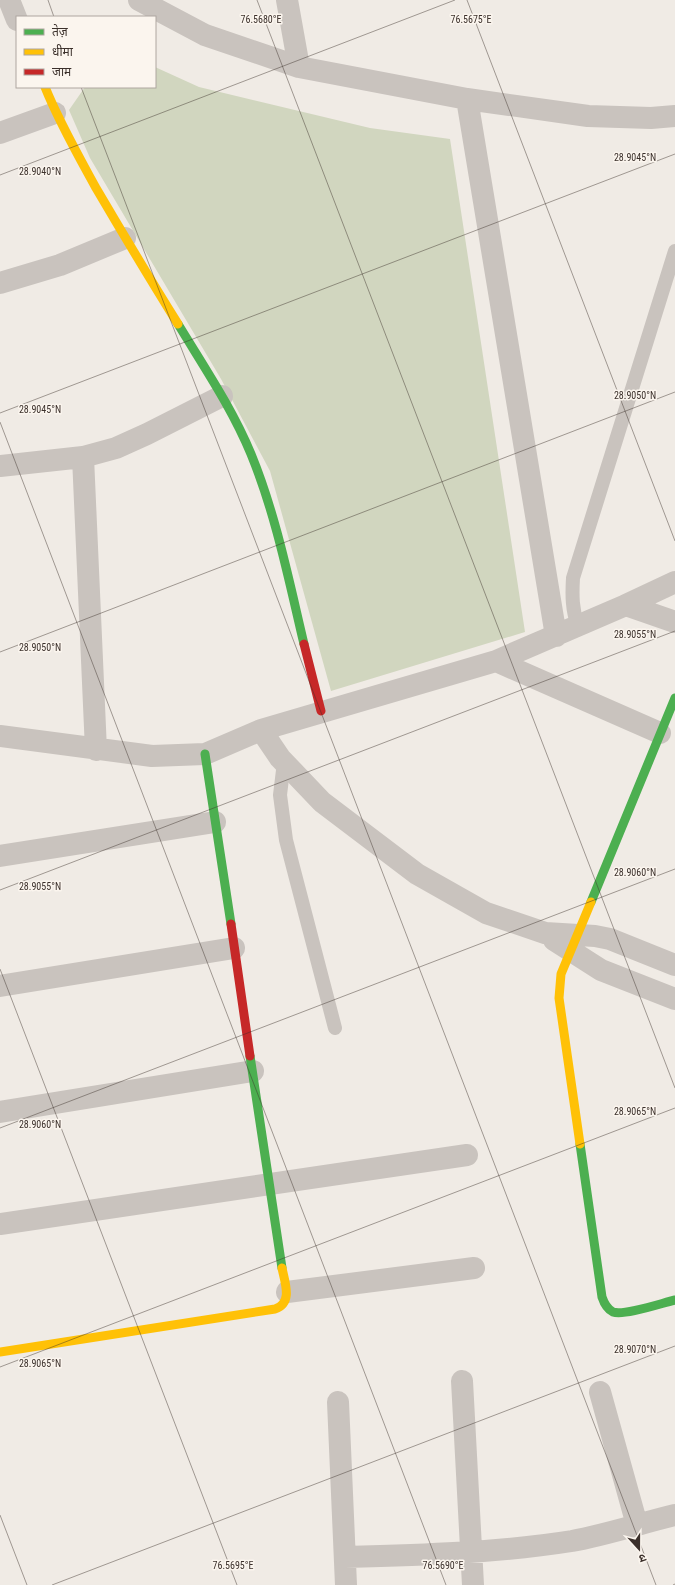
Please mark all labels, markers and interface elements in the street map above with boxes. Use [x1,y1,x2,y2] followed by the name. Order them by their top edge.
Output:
[241,14,282,25] text: 76.5680°E
[451,14,492,25] text: 76.5675°E
[16,16,156,88] legend
[52,24,69,39] text: तेज़
[52,44,74,59] text: धीमा
[52,65,72,79] text: जाम
[614,152,656,163] text: 28.9045°N
[19,166,61,177] text: 28.9040°N
[614,390,656,401] text: 28.9050°N
[19,404,61,415] text: 28.9045°N
[614,629,656,640] text: 28.9055°N
[19,642,61,653] text: 28.9050°N
[614,867,656,878] text: 28.9060°N
[19,881,61,892] text: 28.9055°N
[614,1106,656,1117] text: 28.9065°N
[19,1119,61,1130] text: 28.9060°N
[614,1344,656,1355] text: 28.9070°N
[19,1358,61,1369] text: 28.9065°N
[619,1529,659,1569] north arrow
[637,1551,648,1565] text: उ
[213,1560,254,1571] text: 76.5695°E
[423,1560,464,1571] text: 76.5690°E

